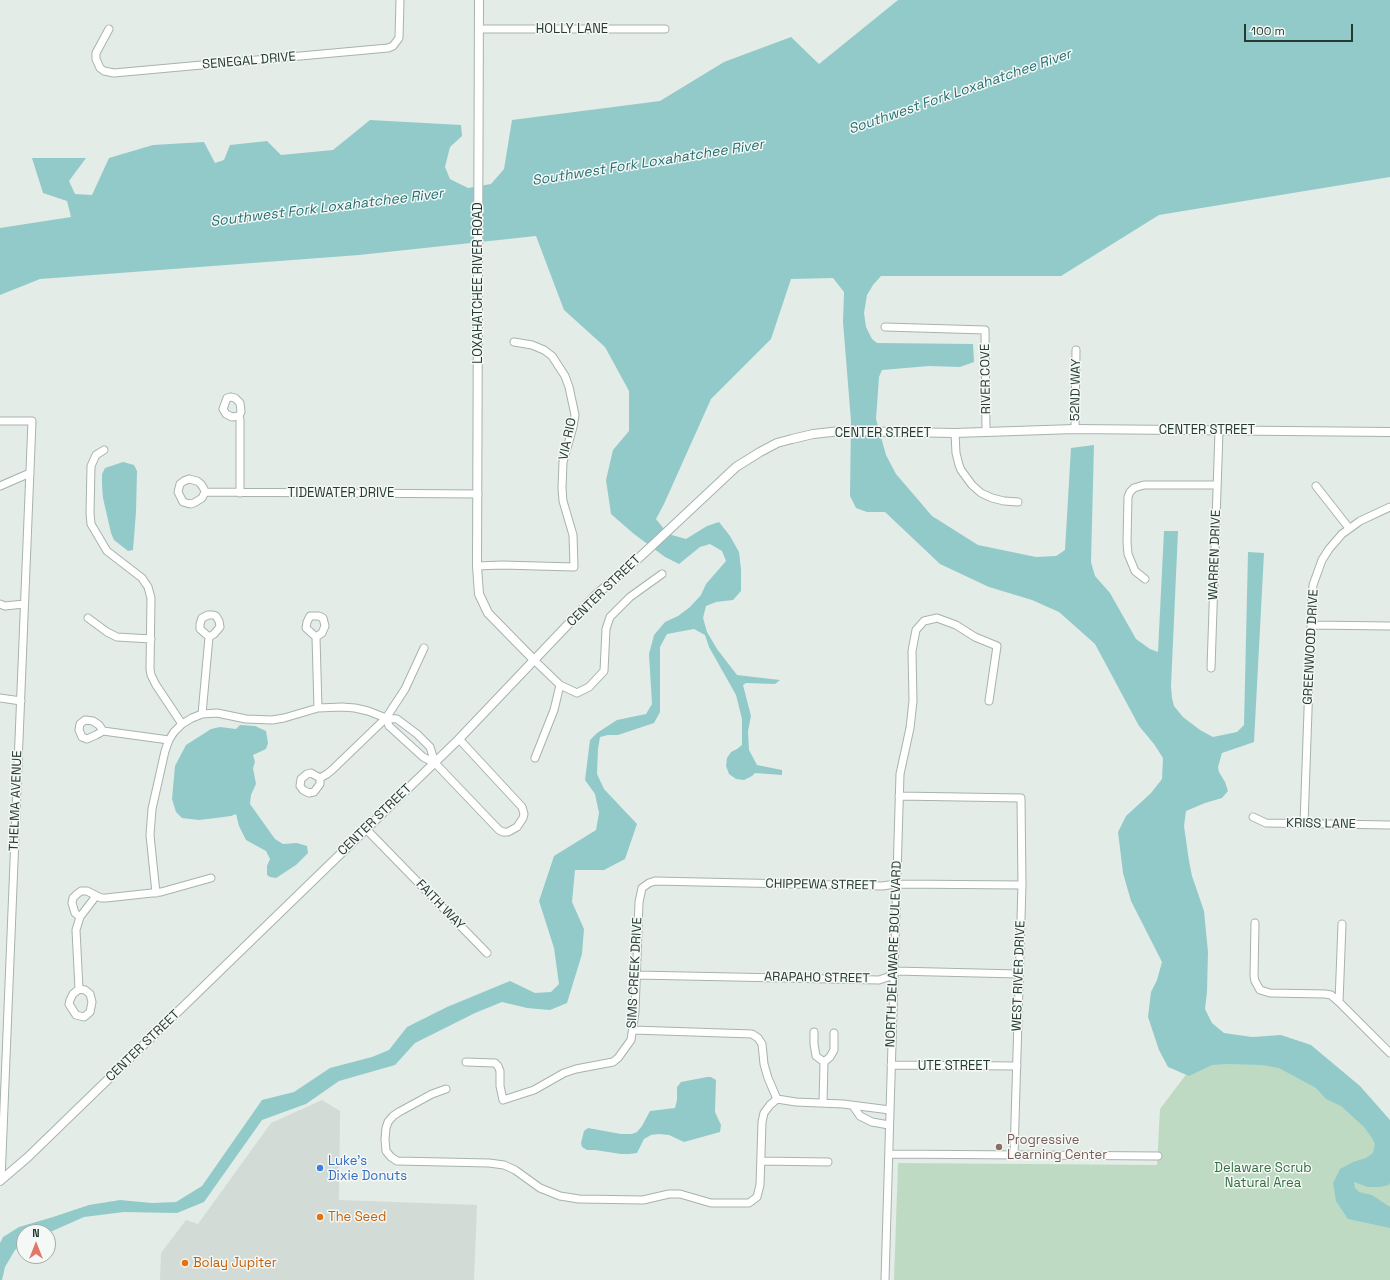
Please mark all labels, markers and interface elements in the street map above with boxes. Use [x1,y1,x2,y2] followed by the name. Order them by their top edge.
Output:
[1246,16,1355,42] scale bar
[536,21,608,37] street label: HOLLY LANE
[1251,23,1285,39] text: 100 m
[846,46,1074,138] water label: Southwest Fork Loxahatchee River
[202,49,296,73] street label: SENEGAL DRIVE
[531,136,765,190] water label: Southwest Fork Loxahatchee River
[210,185,444,231] water label: Southwest Fork Loxahatchee River
[470,202,486,364] street label: LOXAHATCHEE RIVER ROAD
[978,344,994,414] street label: RIVER COVE
[1068,359,1084,421] street label: 52ND WAY
[556,416,580,462] street label: VIA RIO
[1159,422,1255,438] street label: CENTER STREET
[835,425,931,441] street label: CENTER STREET
[288,485,394,501] street label: TIDEWATER DRIVE
[1206,510,1224,600] street label: WARREN DRIVE
[564,552,644,630] street label: CENTER STREET
[1300,589,1322,705] street label: GREENWOOD DRIVE
[6,750,26,852] street label: THELMA AVENUE
[335,781,415,859] street label: CENTER STREET
[1286,816,1356,832] street label: KRISS LANE
[883,860,905,1048] street label: NORTH DELAWARE BOULEVARD
[765,876,877,894] street label: CHIPPEWA STREET
[412,877,468,933] street label: FAITH WAY
[624,917,646,1029] street label: SIMS CREEK DRIVE
[1009,920,1029,1032] street label: WEST RIVER DRIVE
[764,969,870,987] street label: ARAPAHO STREET
[103,1007,183,1085] street label: CENTER STREET
[918,1058,990,1074] street label: UTE STREET
[1007,1132,1107,1163] place label: Progressive Learning Center
[994,1142,1004,1152] marker: Progressive Learning Center
[328,1153,407,1184] place label: Luke's Dixie Donuts
[1214,1160,1312,1191] park label: Delaware Scrub Natural Area
[315,1163,325,1173] marker: Luke's Dixie Donuts
[328,1209,386,1225] place label: The Seed
[315,1212,325,1222] marker: The Seed
[16,1224,56,1264] north arrow
[32,1226,40,1240] text: N
[193,1255,277,1271] place label: Bolay Jupiter
[180,1258,190,1268] marker: Bolay Jupiter

